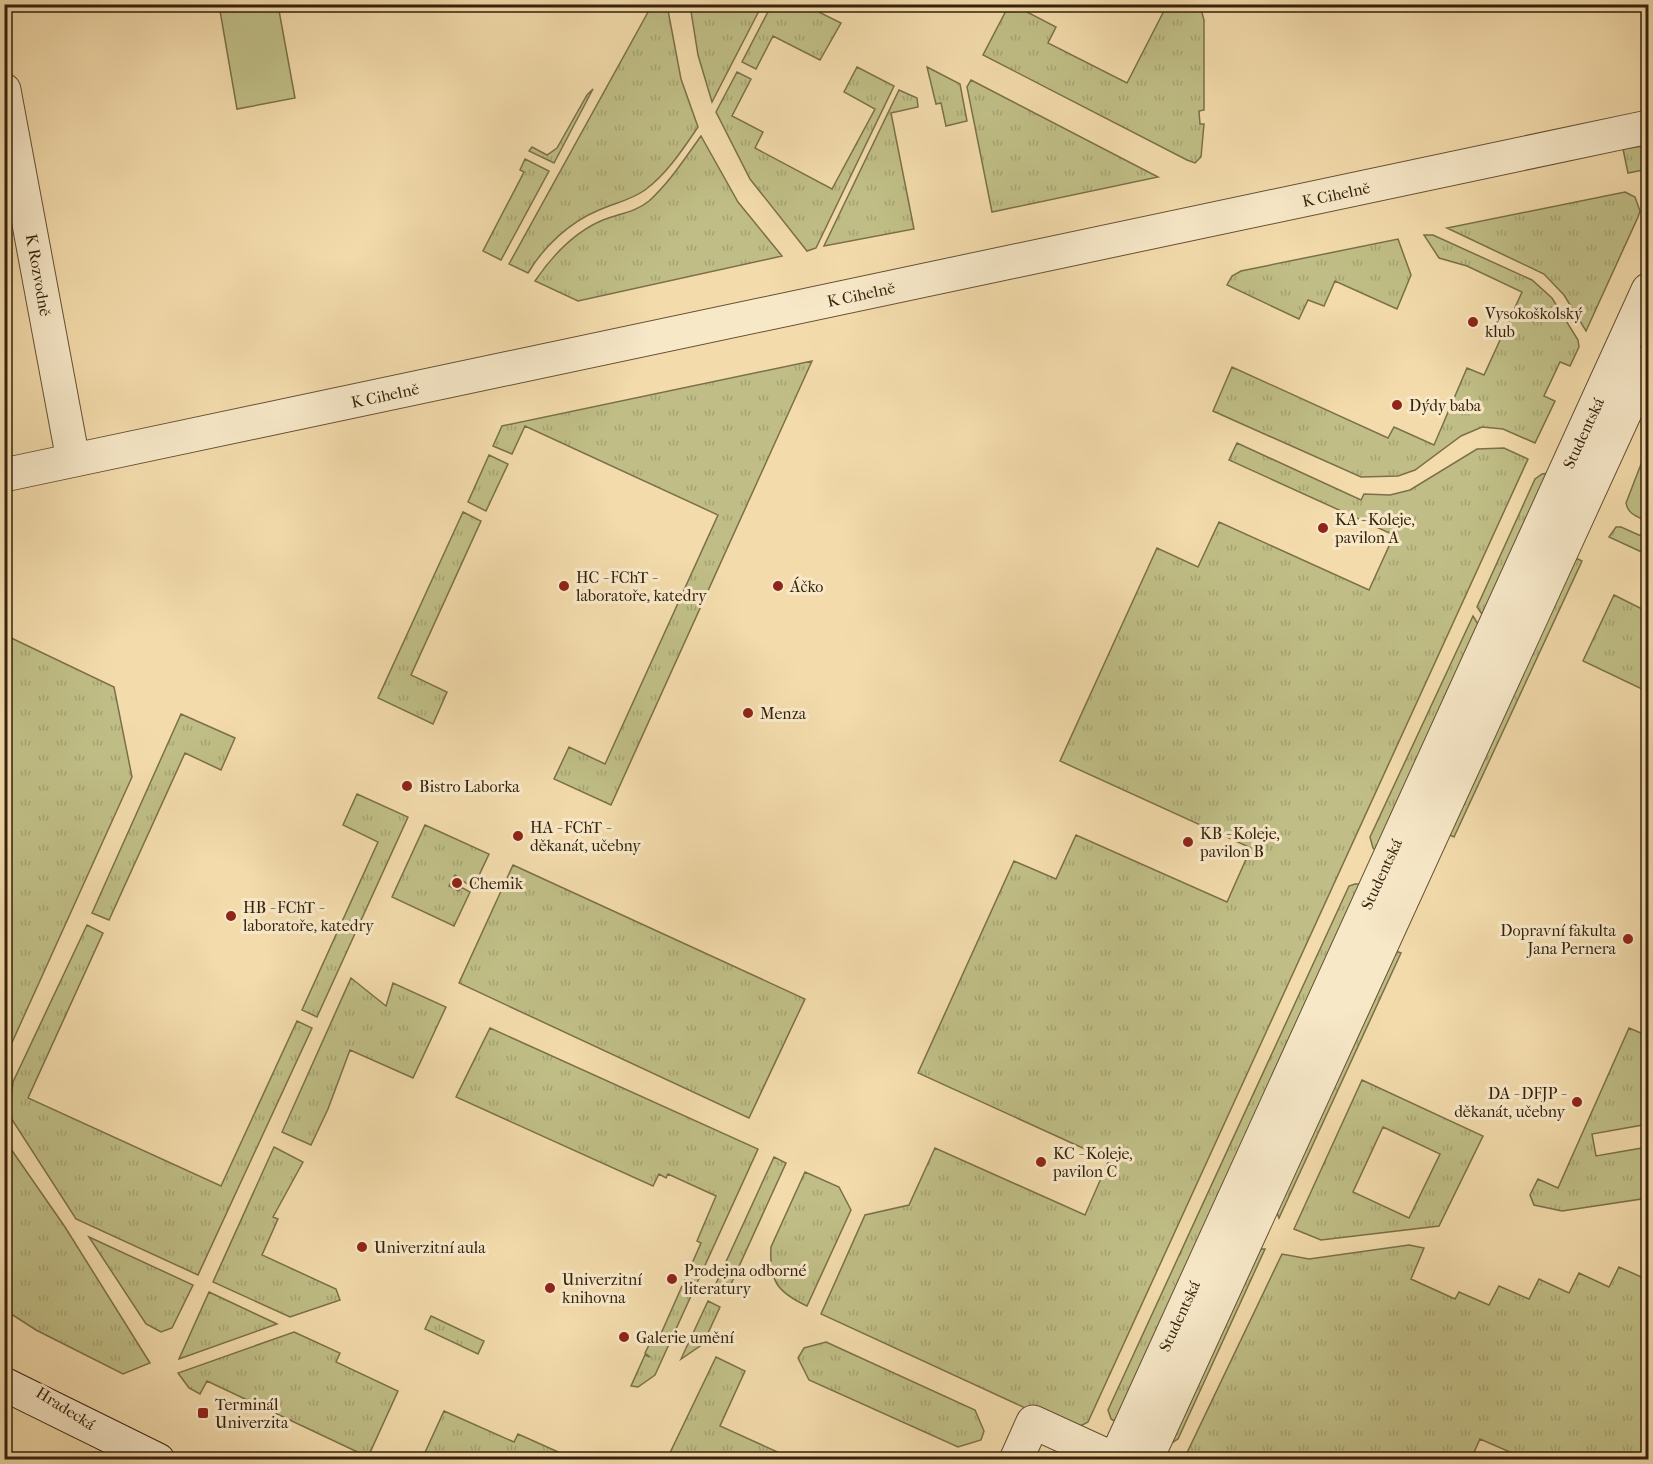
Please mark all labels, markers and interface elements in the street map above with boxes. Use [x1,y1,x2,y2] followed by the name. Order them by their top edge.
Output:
[1300,178,1372,211] street label: K Cihelně
[22,232,55,318] street label: K Rozvodně
[825,278,897,311] street label: K Cihelně
[1484,304,1583,341] place label: Vysokoškolský klub
[1466,315,1480,329] marker: Vysokoškolský klub
[349,379,421,412] street label: K Cihelně
[1559,394,1608,472] street label: Studentská
[1409,396,1482,415] place label: Dýdy baba
[1390,398,1404,412] marker: Dýdy baba
[1334,510,1415,547] place label: KA - Koleje, pavilon A
[1316,521,1330,535] marker: KA - Koleje, pavilon A
[575,568,707,605] place label: HC - FChT - laboratoře, katedry
[789,576,823,596] place label: Áčko
[557,579,571,593] marker: HC - FChT - laboratoře, katedry
[771,579,785,593] marker: Áčko
[760,704,807,723] place label: Menza
[741,706,755,720] marker: Menza
[419,777,520,796] place label: Bistro Laborka
[400,779,414,793] marker: Bistro Laborka
[530,818,641,855] place label: HA - FChT - děkanát, učebny
[1199,824,1280,861] place label: KB - Koleje, pavilon B
[511,829,525,843] marker: HA - FChT - děkanát, učebny
[1181,835,1195,849] marker: KB - Koleje, pavilon B
[1357,835,1406,913] street label: Studentská
[469,874,524,893] place label: Chemik
[450,876,464,890] marker: Chemik
[242,898,374,935] place label: HB - FChT - laboratoře, katedry
[224,909,238,923] marker: HB - FChT - laboratoře, katedry
[1500,921,1617,958] place label: Dopravní fakulta Jana Pernera
[1621,932,1635,946] marker: Dopravní fakulta Jana Pernera
[1454,1084,1567,1121] place label: DA - DFJP - děkanát, učebny
[1570,1095,1584,1109] marker: DA - DFJP - děkanát, učebny
[1052,1144,1133,1181] place label: KC - Koleje, pavilon C
[1034,1155,1048,1169] marker: KC - Koleje, pavilon C
[374,1238,486,1257] place label: Univerzitní aula
[355,1240,369,1254] marker: Univerzitní aula
[683,1261,807,1298] place label: Prodejna odborné literatury
[562,1270,642,1307] place label: Univerzitní knihovna
[665,1272,679,1286] marker: Prodejna odborné literatury
[1155,1277,1204,1355] street label: Studentská
[543,1281,557,1295] marker: Univerzitní knihovna
[636,1328,734,1347] place label: Galerie umění
[617,1330,631,1344] marker: Galerie umění
[33,1383,99,1434] street label: Hradecká
[215,1395,289,1432] place label: Terminál Univerzita
[196,1406,210,1420] marker: Terminál Univerzita

